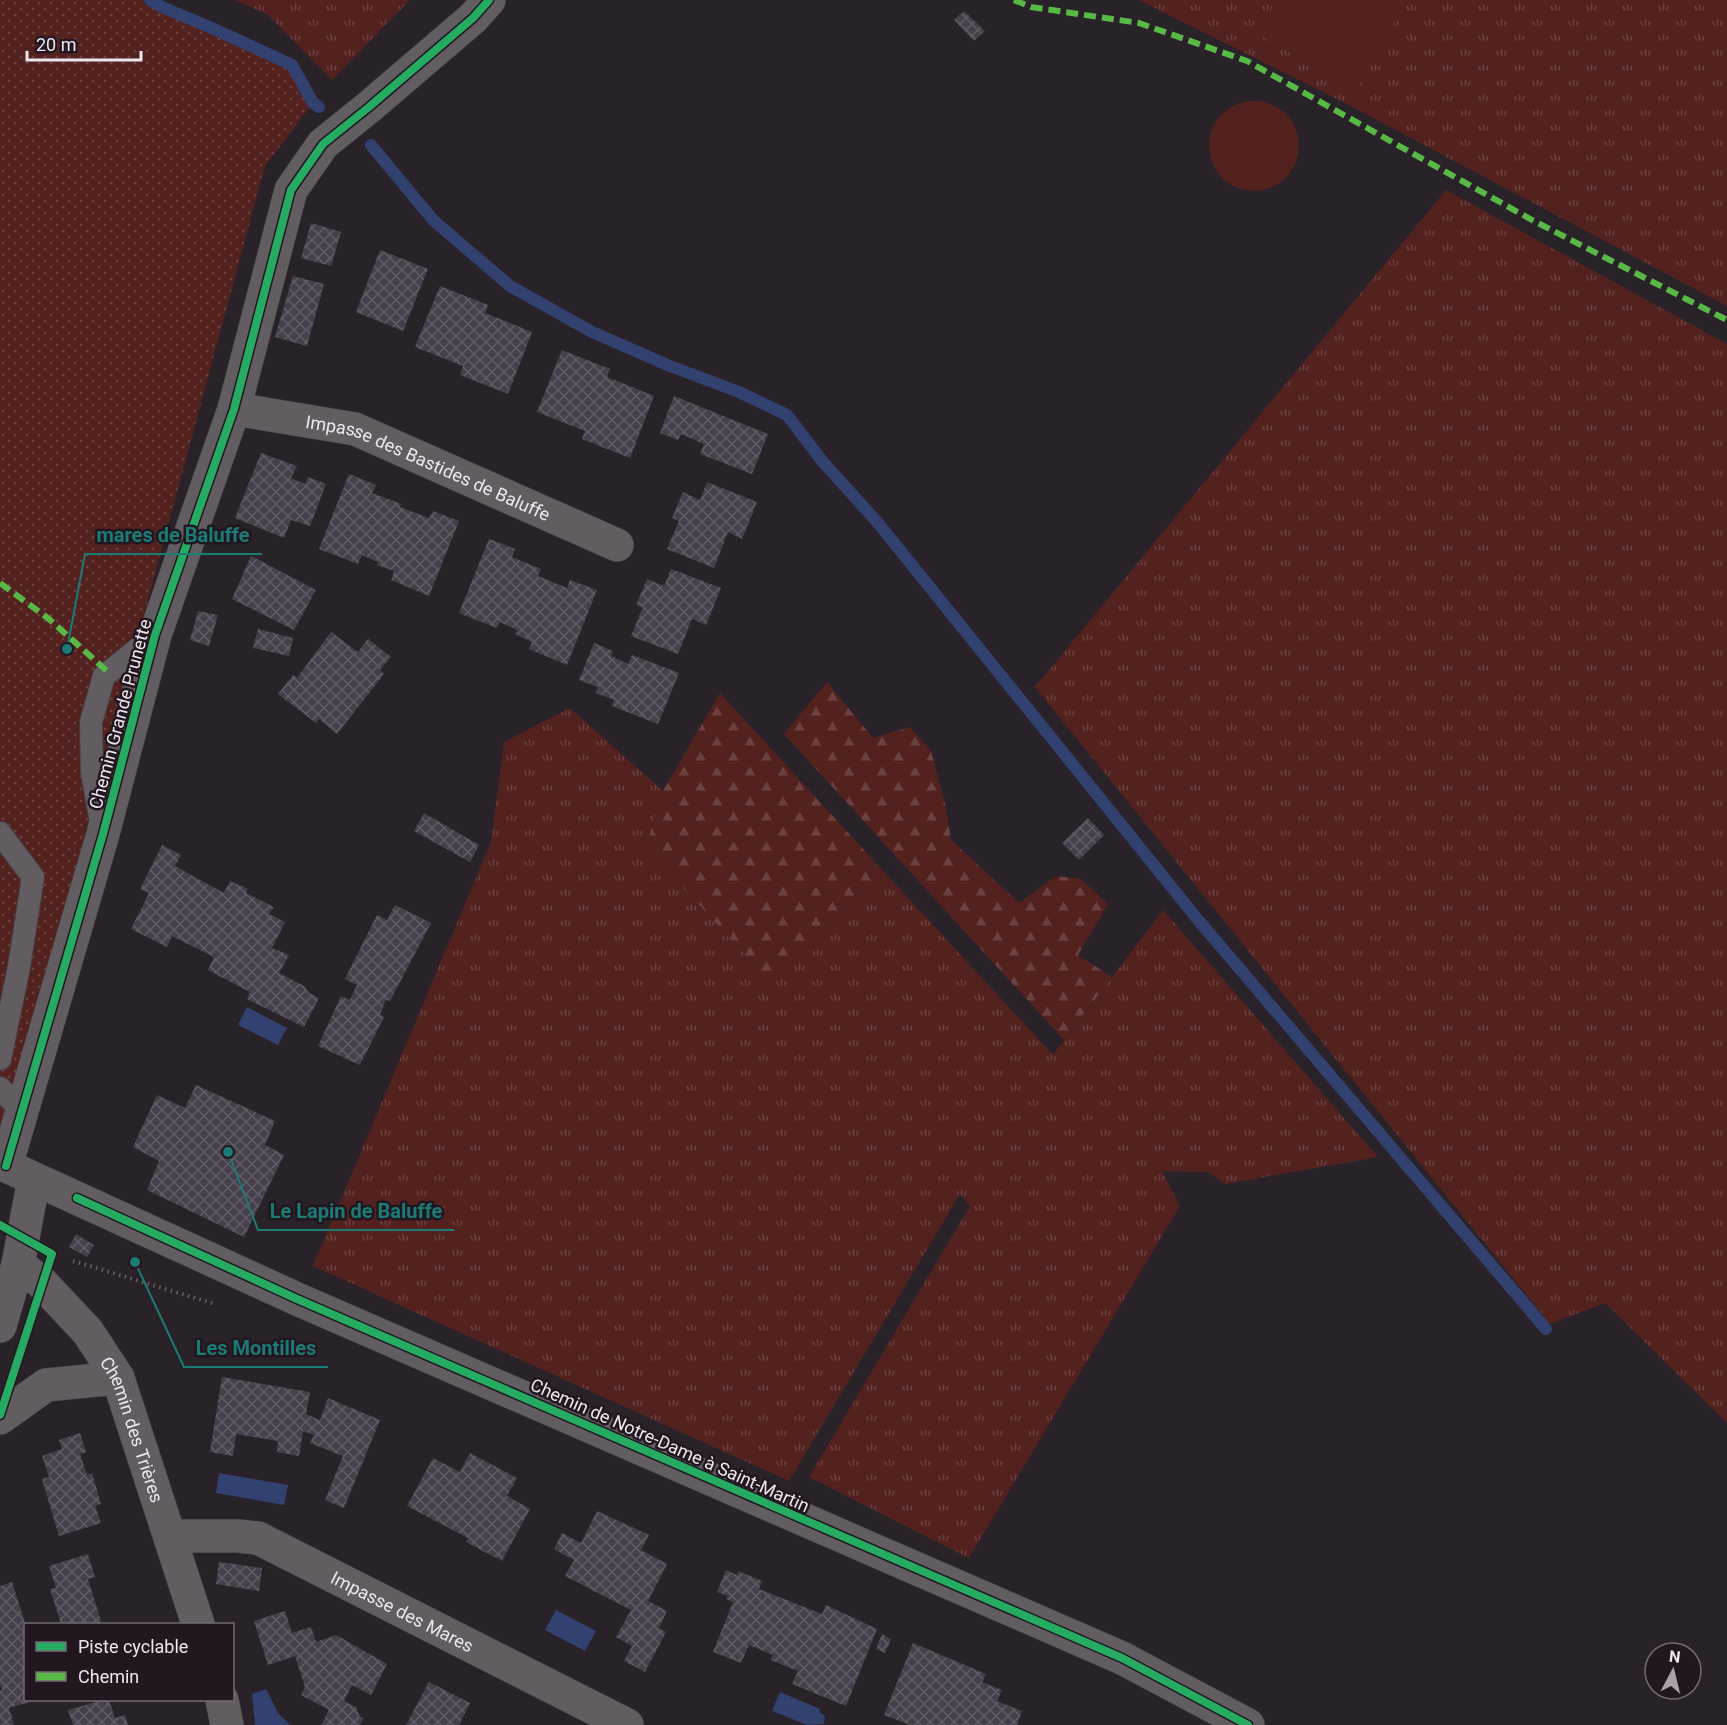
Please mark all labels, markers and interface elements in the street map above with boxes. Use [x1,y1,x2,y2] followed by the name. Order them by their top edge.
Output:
[27,24,141,62] scale bar
[36,34,76,55] text: 20 m
[304,411,553,525] street label: Impasse des Bastides de Baluffe
[85,516,262,554] callout: mares de Baluffe
[96,523,250,547] text: mares de Baluffe
[85,617,155,811] street label: Chemin Grande Prunette
[258,1192,454,1230] callout: Le Lapin de Baluffe
[270,1199,443,1223] text: Le Lapin de Baluffe
[184,1329,328,1367] callout: Les Montilles
[196,1336,316,1360] text: Les Montilles
[96,1352,168,1505] street label: Chemin des Trières
[527,1374,813,1516] street label: Chemin de Notre-Dame à Saint-Martin
[328,1566,477,1656] street label: Impasse des Mares
[24,1623,234,1701] legend
[78,1636,188,1657] text: Piste cyclable
[1643,1641,1703,1701] north arrow
[1668,1646,1682,1667] text: N
[78,1666,139,1687] text: Chemin

